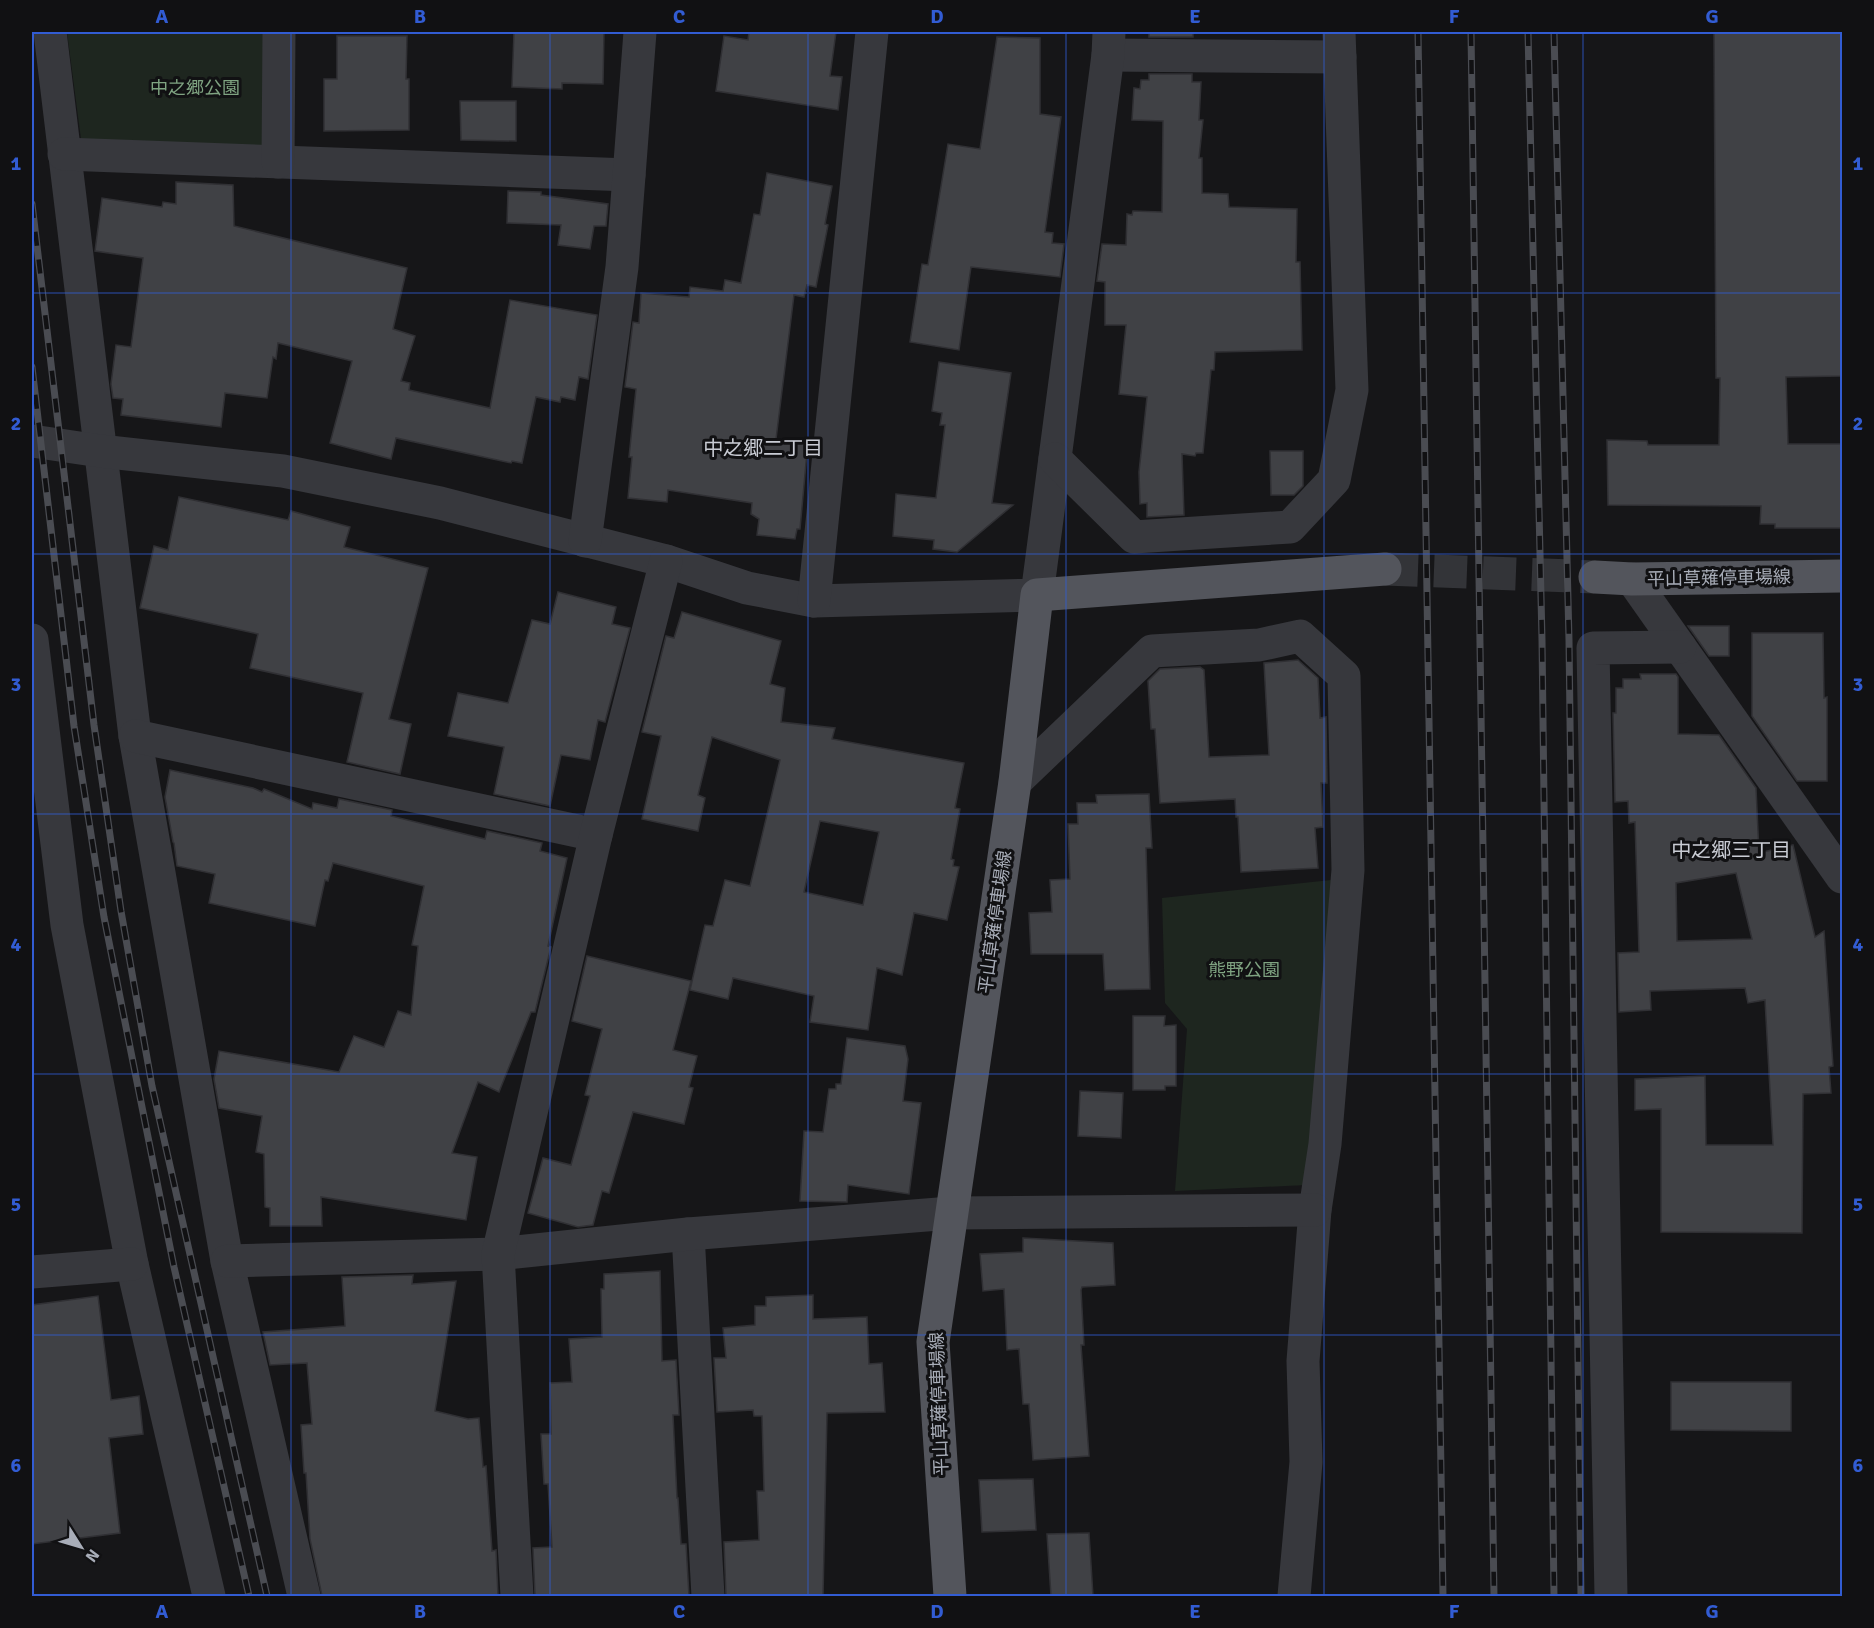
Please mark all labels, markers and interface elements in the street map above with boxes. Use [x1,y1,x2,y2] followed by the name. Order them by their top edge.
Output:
[156,4,169,29] text: A
[414,4,426,29] text: B
[673,4,685,29] text: C
[930,4,944,29] text: D
[1189,4,1201,29] text: E
[1449,4,1460,29] text: F
[1705,4,1719,29] text: G
[150,77,240,99] park label: 中之郷公園
[11,151,22,176] text: 1
[1853,151,1864,176] text: 1
[11,411,21,436] text: 2
[1853,411,1863,436] text: 2
[703,436,823,461] district label: 中之郷二丁目
[1647,566,1791,590] street label: 平山草薙停車場線
[11,672,21,697] text: 3
[1853,672,1863,697] text: 3
[1671,838,1791,863] district label: 中之郷三丁目
[974,849,1016,995] street label: 平山草薙停車場線
[11,932,22,957] text: 4
[1853,932,1864,957] text: 4
[1208,959,1280,981] park label: 熊野公園
[11,1192,21,1217] text: 5
[1853,1192,1863,1217] text: 5
[925,1332,953,1476] street label: 平山草薙停車場線
[11,1453,22,1478] text: 6
[1853,1453,1864,1478] text: 6
[51,1517,111,1577] north arrow
[81,1545,104,1566] text: N
[156,1599,169,1624] text: A
[414,1599,426,1624] text: B
[673,1599,685,1624] text: C
[930,1599,944,1624] text: D
[1189,1599,1201,1624] text: E
[1449,1599,1460,1624] text: F
[1705,1599,1719,1624] text: G

